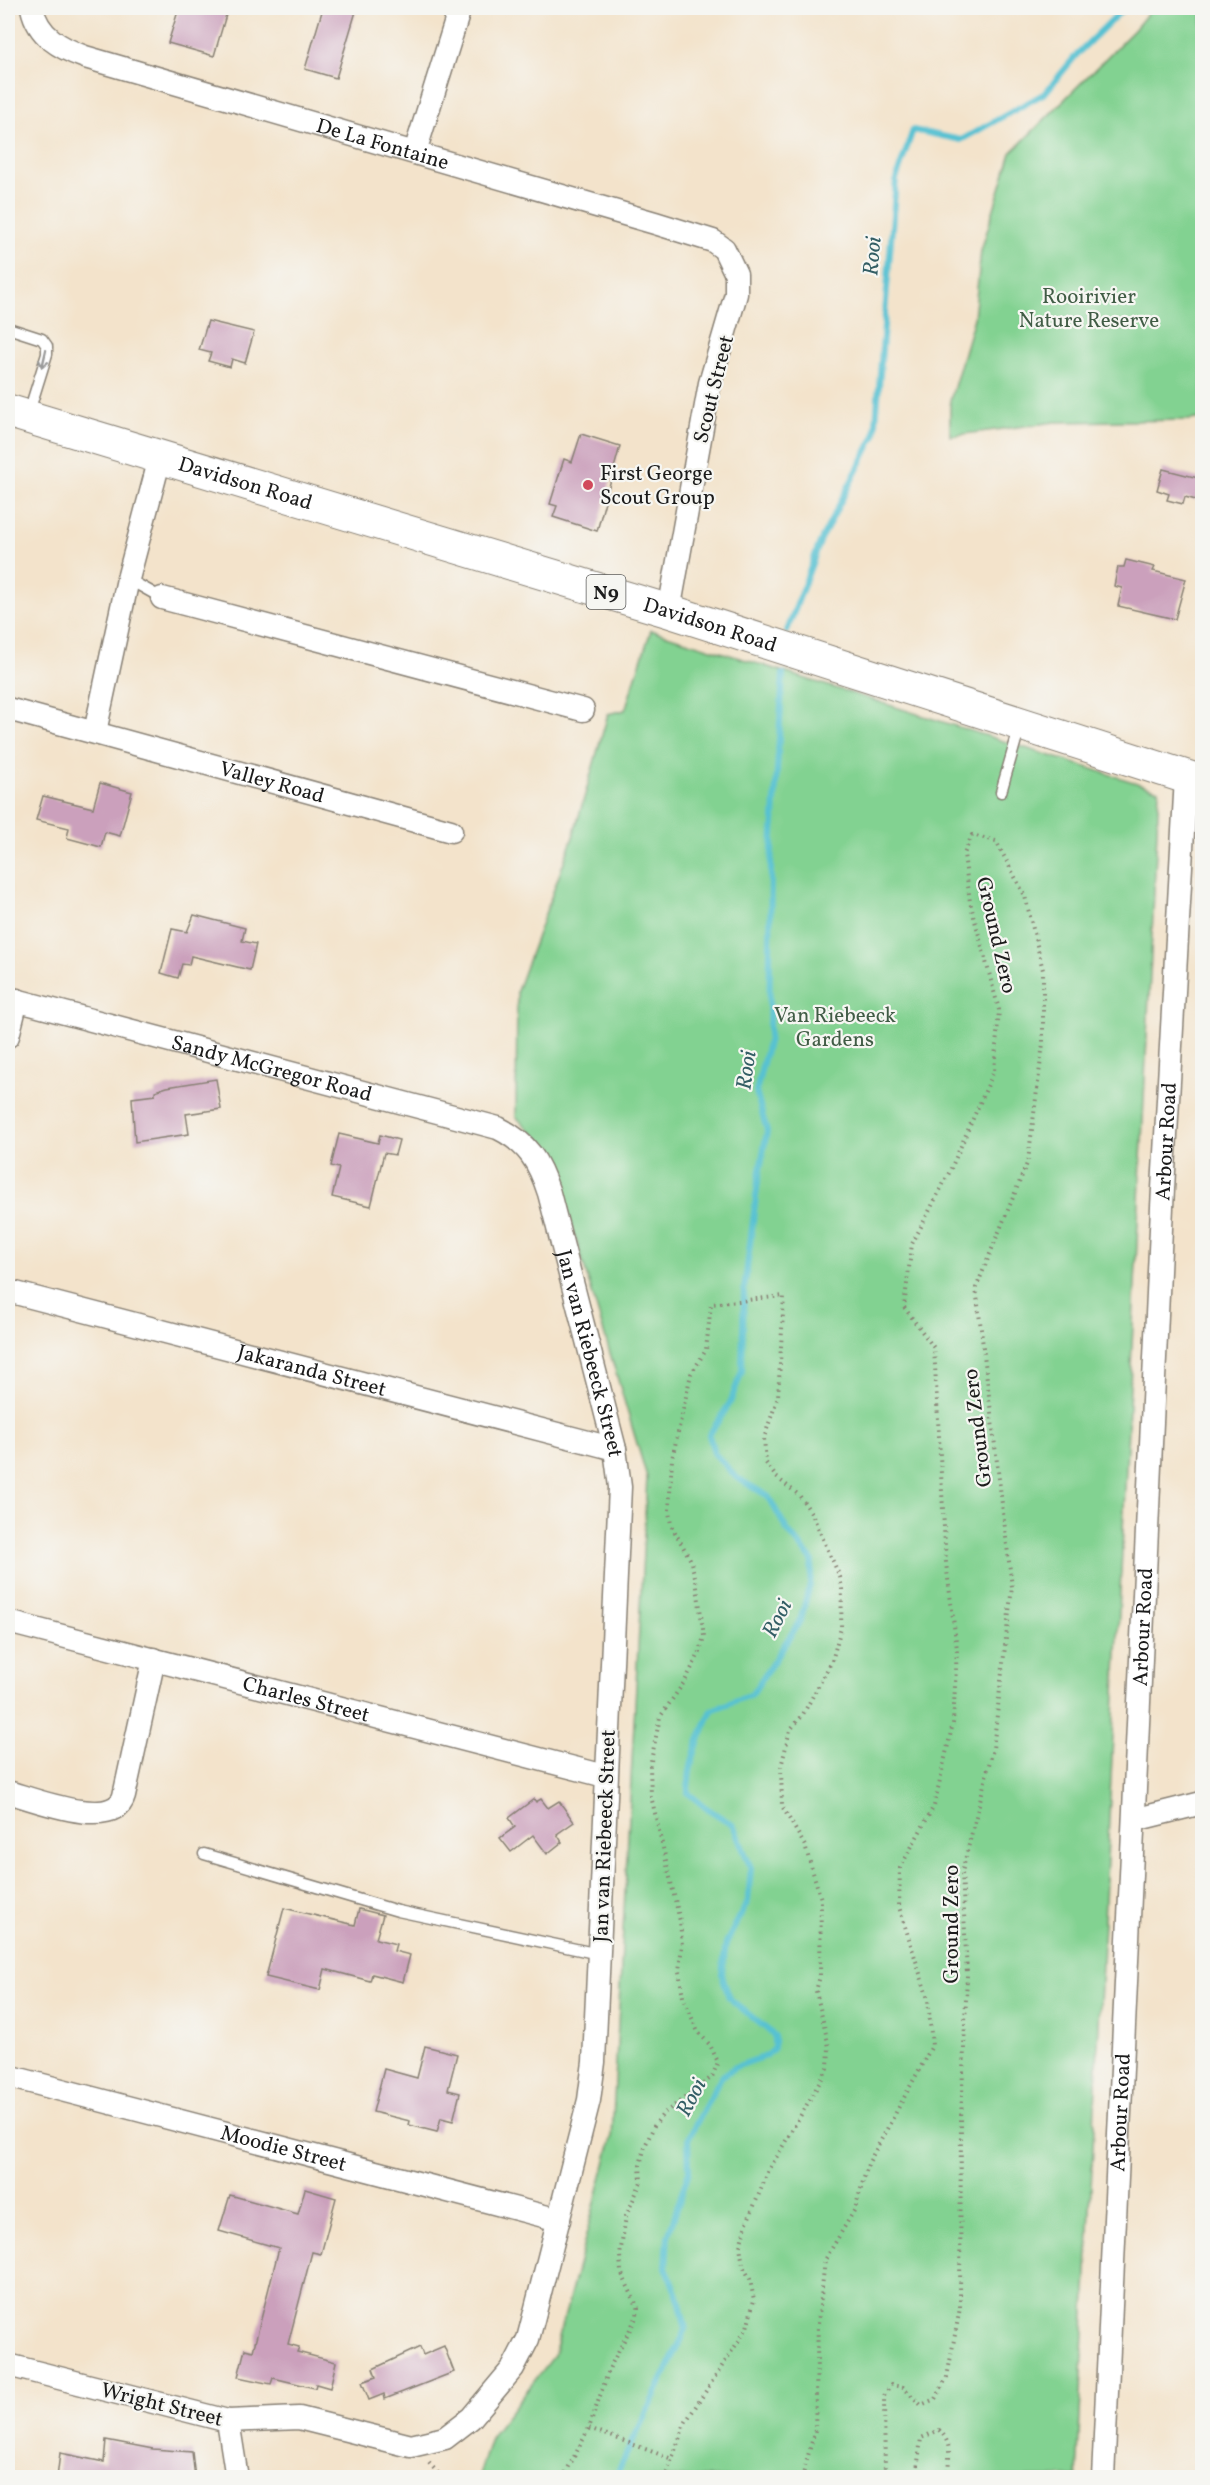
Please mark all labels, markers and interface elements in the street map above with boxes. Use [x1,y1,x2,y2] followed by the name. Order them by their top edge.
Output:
[313,112,452,178] street label: De La Fontaine
[856,235,891,277] water label: Rooi
[1019,283,1159,336] park label: Rooirivier Nature Reserve
[687,332,742,447] street label: Scout Street
[38,349,50,368] one-way arrow
[174,450,316,518] street label: Davidson Road
[600,460,715,513] place label: First George Scout Group
[581,478,595,492] marker: First George Scout Group
[586,575,626,609] road number: N9
[639,591,780,661] street label: Davidson Road
[216,755,328,811] street label: Valley Road
[968,874,1023,997] street label: Ground Zero
[774,1002,897,1055] park label: Van Riebeeck Gardens
[168,1029,375,1110] street label: Sandy McGregor Road
[729,1048,766,1092] water label: Rooi
[1149,1082,1185,1202] street label: Arbour Road
[548,1247,629,1459] street label: Jan van Riebeeck Street
[234,1338,389,1405] street label: Jakaranda Street
[957,1367,1000,1489] street label: Ground Zero
[1127,1567,1161,1687] street label: Arbour Road
[756,1594,801,1644] water label: Rooi
[239,1670,372,1731] street label: Charles Street
[587,1729,624,1943] street label: Jan van Riebeeck Street
[938,1865,967,1983] street label: Ground Zero
[1104,2053,1139,2172] street label: Arbour Road
[669,2073,715,2123] water label: Rooi
[217,2119,349,2180] street label: Moodie Street
[97,2376,226,2435] street label: Wright Street

